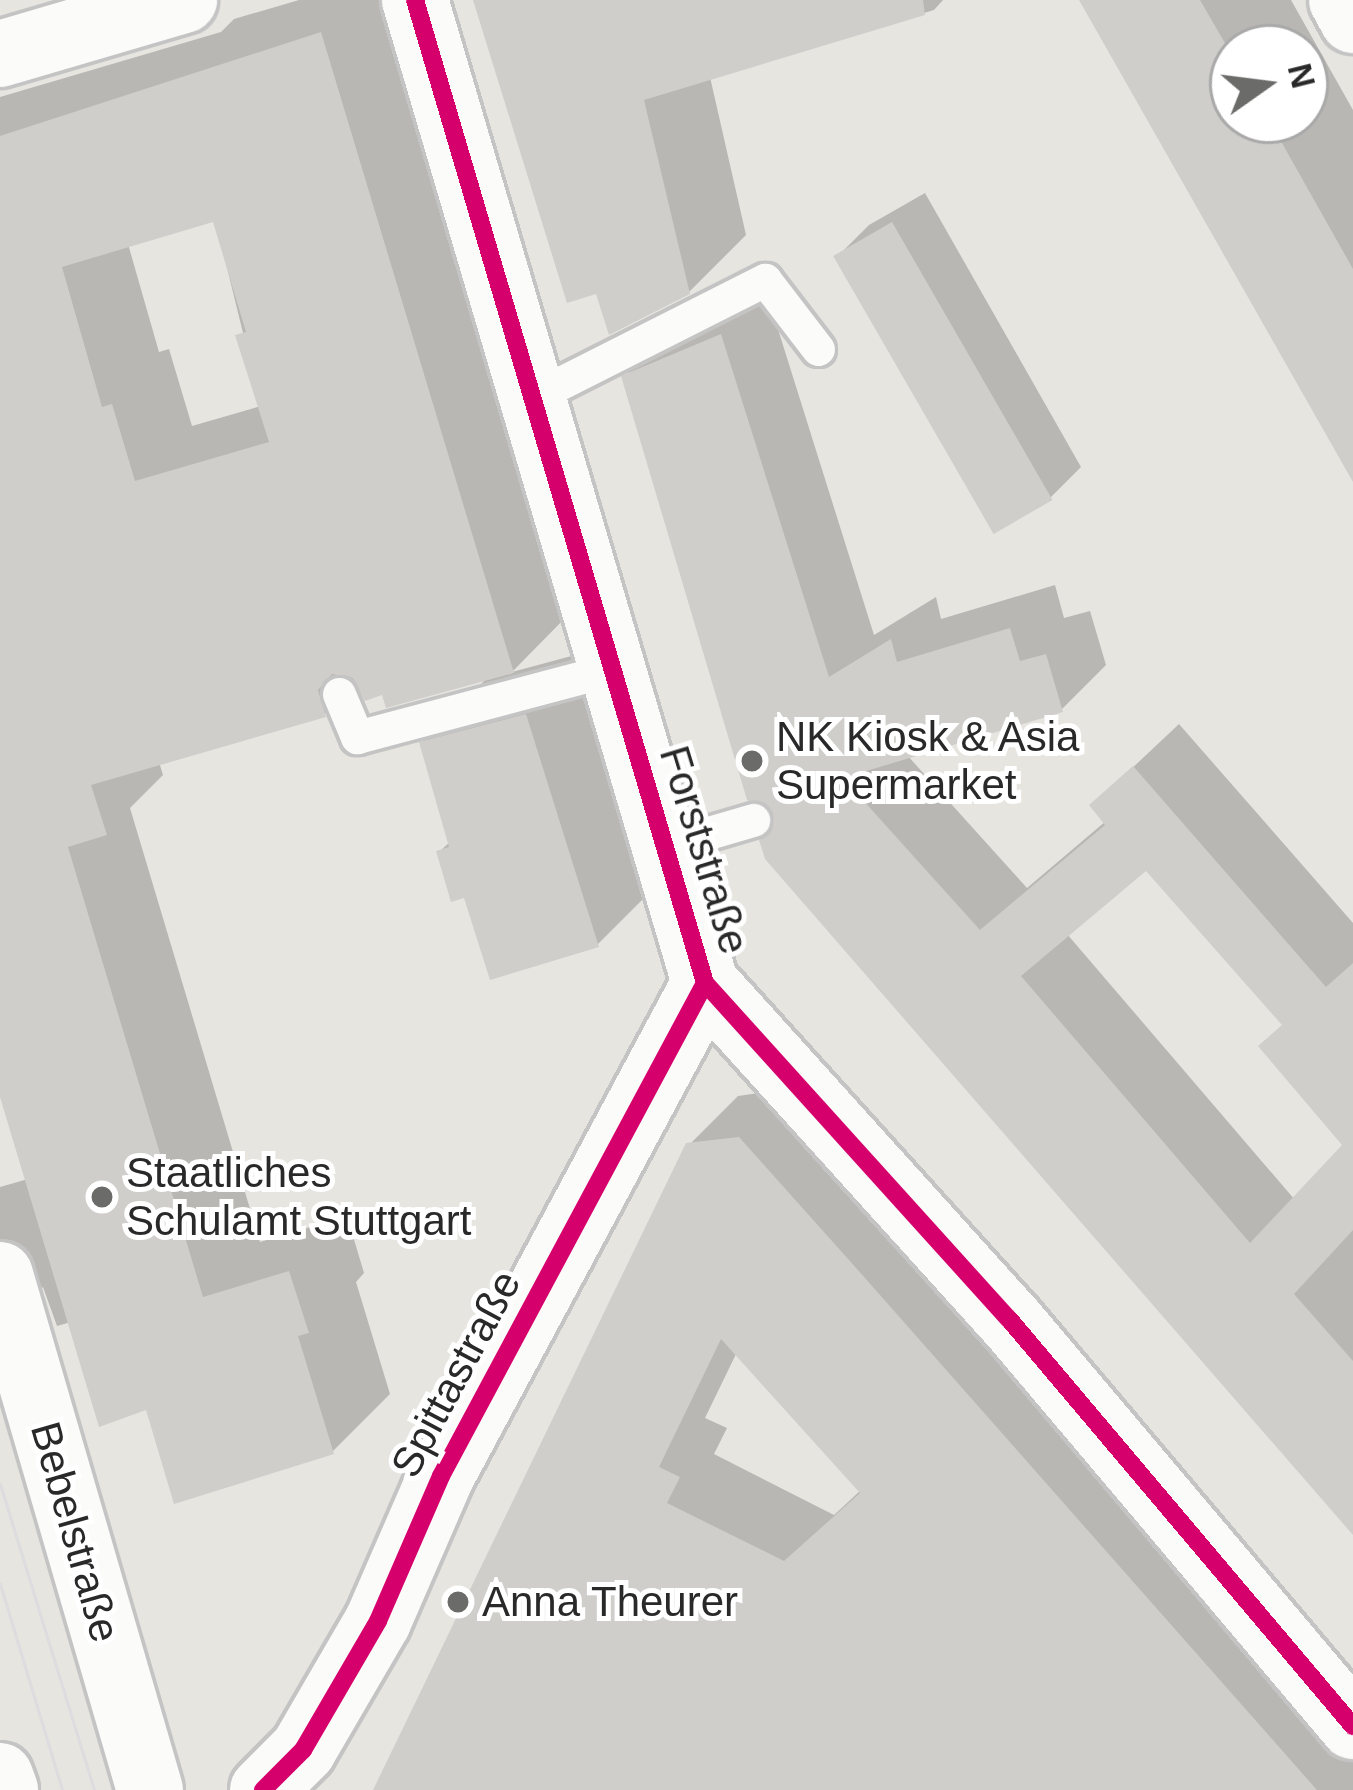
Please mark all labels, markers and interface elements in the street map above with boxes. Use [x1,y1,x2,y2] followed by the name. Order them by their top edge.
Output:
[1209,24,1329,144] north arrow
[1281,60,1322,92] text: N
[776,712,1082,810] place label: NK Kiosk & Asia Supermarket
[649,740,759,960] street label: Forststraße
[739,748,765,774] marker: NK Kiosk & Asia Supermarket
[126,1148,471,1246] place label: Staatliches Schulamt Stuttgart
[89,1184,115,1210] marker: Staatliches Schulamt Stuttgart
[381,1262,531,1486] street label: Spittastraße
[20,1416,130,1648] street label: Bebelstraße
[482,1577,739,1627] place label: Anna Theurer
[445,1589,471,1615] marker: Anna Theurer

